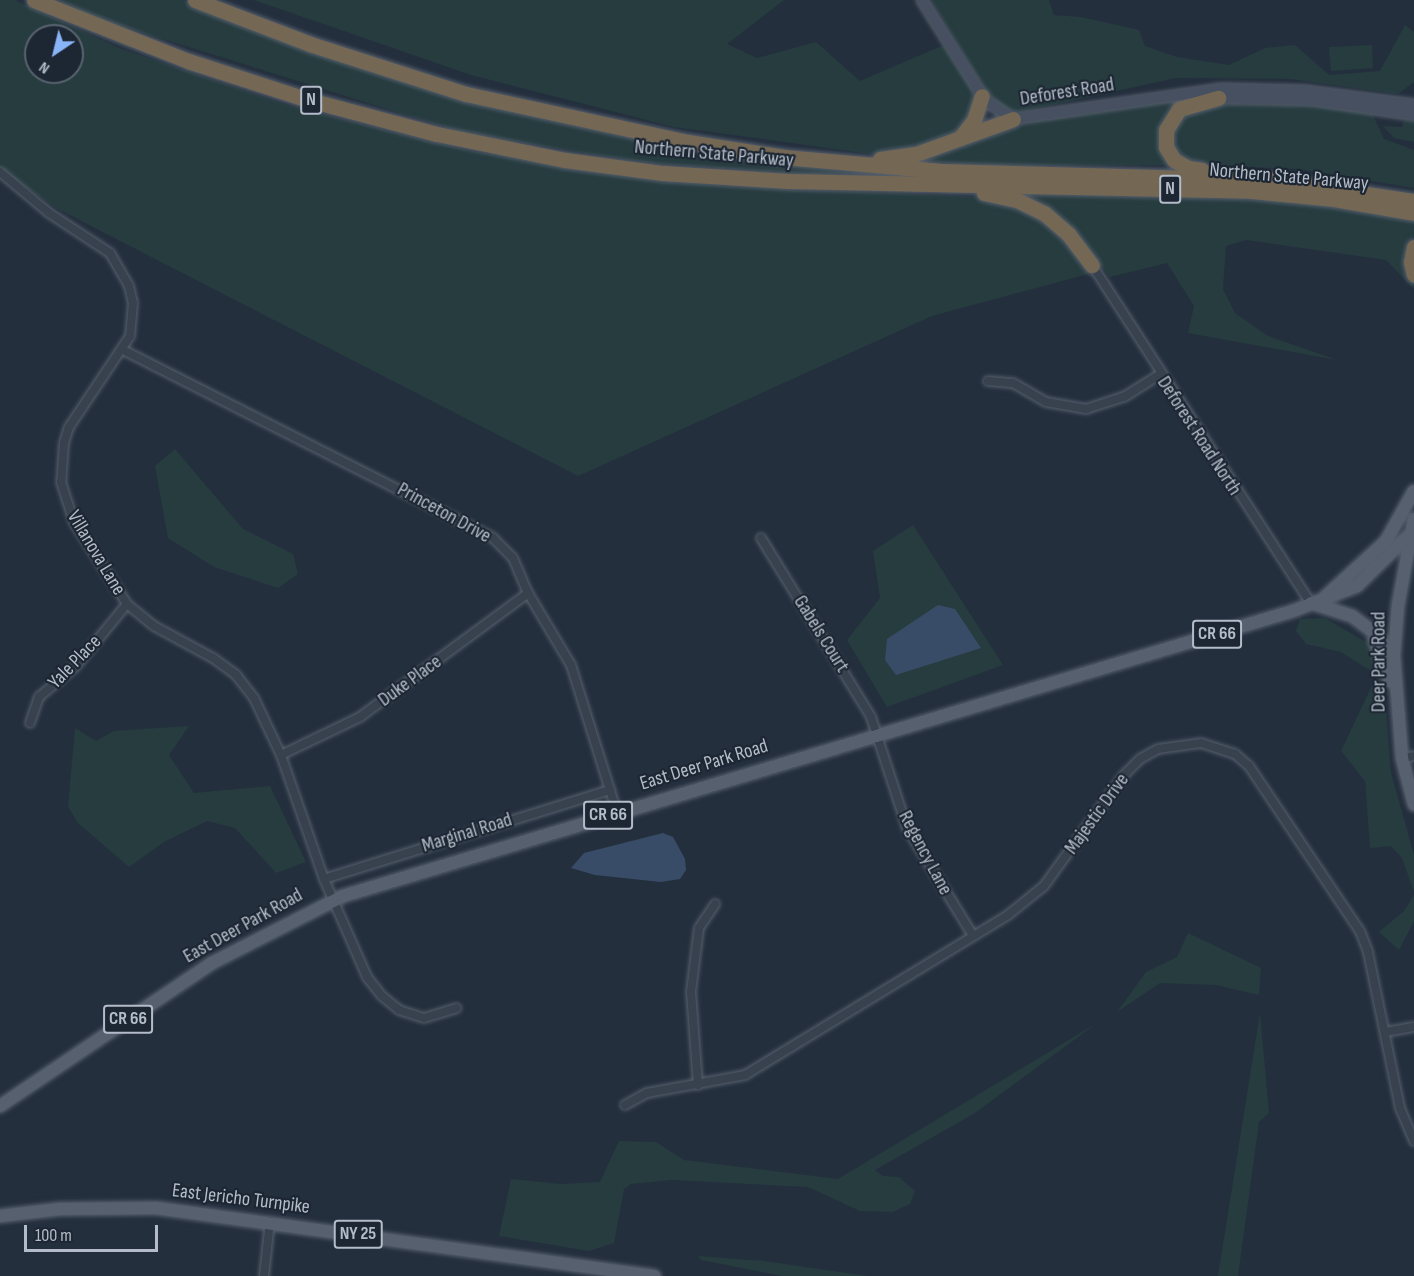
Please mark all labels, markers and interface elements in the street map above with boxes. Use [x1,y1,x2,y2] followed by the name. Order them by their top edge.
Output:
[24,24,84,84] north arrow
[36,57,53,78] text: N
[1018,73,1116,111] street label: Deforest Road
[299,85,323,115] road number: N
[633,135,795,173] street label: Northern State Parkway
[1208,158,1370,196] street label: Northern State Parkway
[1158,174,1182,204] road number: N
[1152,372,1246,500] street label: Deforest Road North
[393,477,495,549] street label: Princeton Drive
[61,506,131,600] street label: Villanova Lane
[788,591,854,677] street label: Gabels Court
[1367,612,1391,712] street label: Deer Park Road
[1192,619,1242,649] road number: CR 66
[43,630,107,694] street label: Yale Place
[374,650,446,712] street label: Duke Place
[637,734,771,796] street label: East Deer Park Road
[1060,769,1134,859] street label: Majestic Drive
[582,800,634,830] road number: CR 66
[893,807,957,899] street label: Regency Lane
[419,808,515,858] street label: Marginal Road
[179,883,307,969] street label: East Deer Park Road
[102,1004,154,1034] road number: CR 66
[171,1179,311,1219] street label: East Jericho Turnpike
[27,1213,160,1251] scale bar
[332,1219,384,1249] road number: NY 25
[35,1225,72,1246] text: 100 m

